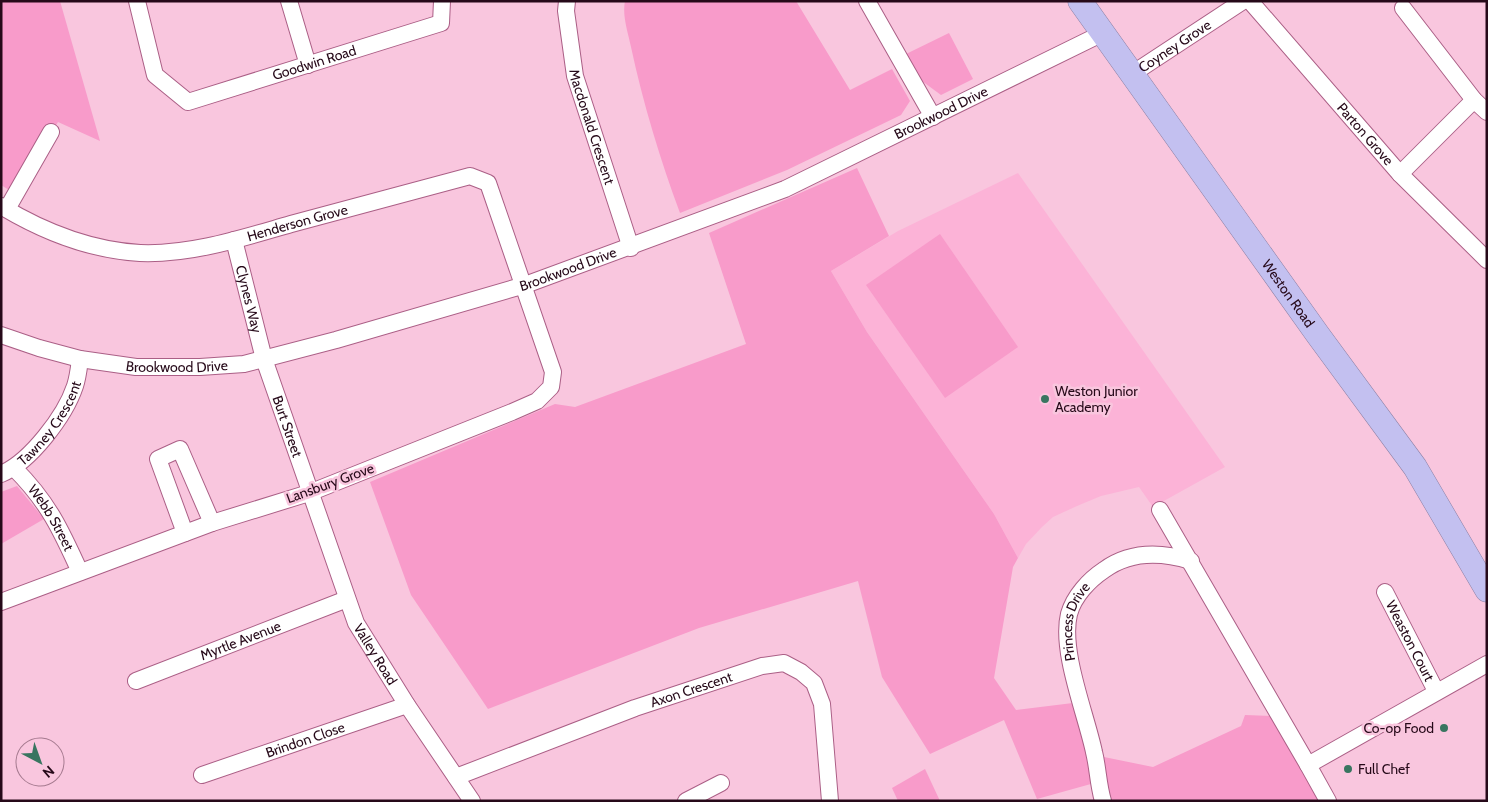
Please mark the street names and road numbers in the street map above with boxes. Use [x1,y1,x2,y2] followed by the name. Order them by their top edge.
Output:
[1135,16,1214,76] street label: Coyney Grove
[270,41,358,84] street label: Goodwin Road
[565,68,619,187] street label: Macdonald Crescent
[891,82,991,143] street label: Brookwood Drive
[1333,99,1397,169] street label: Parton Grove
[245,200,350,245] street label: Henderson Grove
[517,243,619,295] street label: Brookwood Drive
[1258,256,1319,331] street label: Weston Road
[232,263,266,335] street label: Clynes Way
[125,356,228,376] street label: Brookwood Drive
[14,379,85,469] street label: Tawney Crescent
[268,393,307,460] street label: Burt Street
[284,459,376,507] street label: Lansbury Grove
[24,481,78,554] street label: Webb Street
[1058,578,1094,663] street label: Princess Drive
[1382,597,1439,685] street label: Weaston Court
[197,617,283,664] street label: Myrtle Avenue
[350,620,401,688] street label: Valley Road
[648,667,735,711] street label: Axon Crescent
[263,718,347,762] street label: Brindon Close

